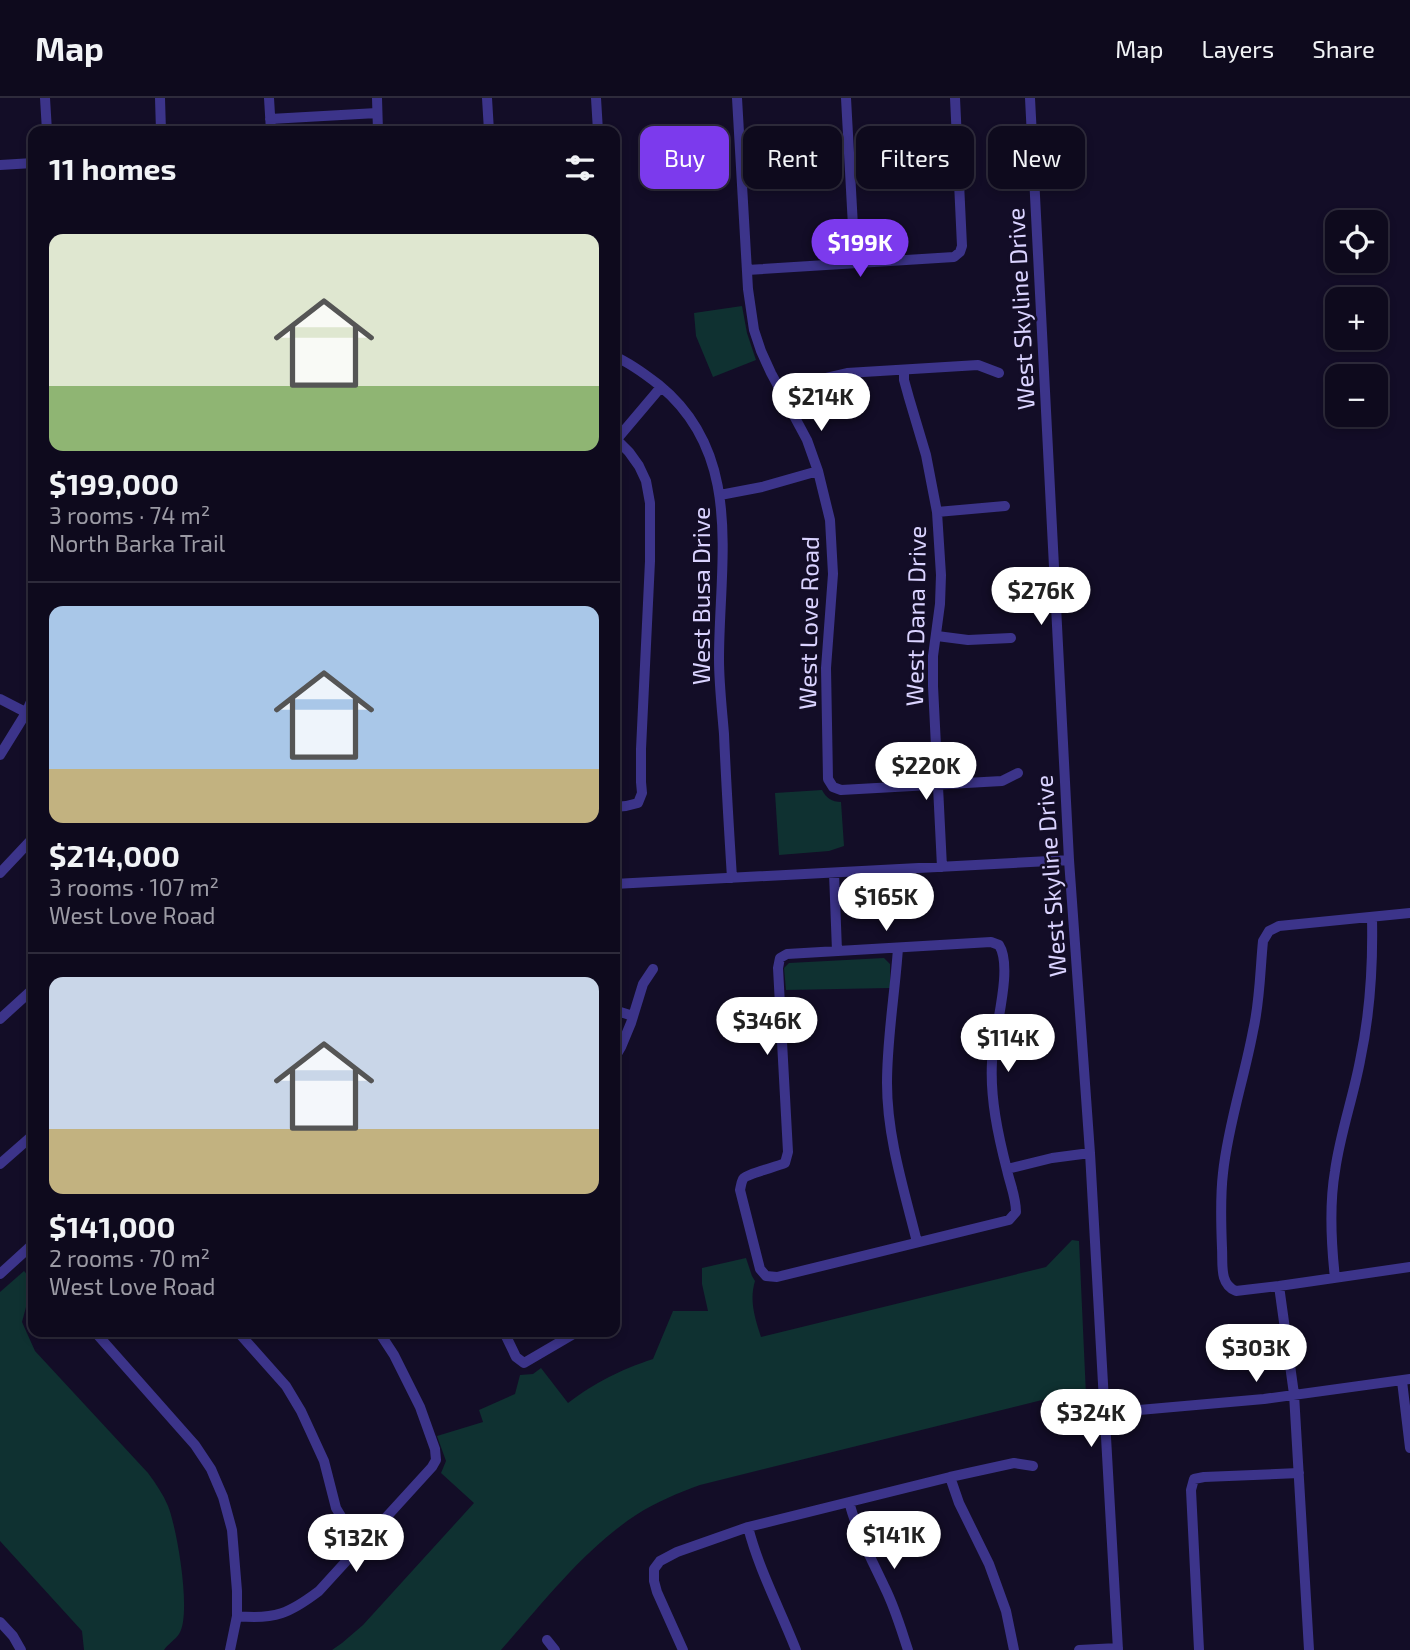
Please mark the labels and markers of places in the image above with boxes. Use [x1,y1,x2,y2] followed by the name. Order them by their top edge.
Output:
[811,220,909,279] pin: $199K
[772,374,870,433] pin: $214K
[992,568,1090,627] pin: $276K
[877,742,975,802] pin: $220K
[837,874,935,933] pin: $165K
[718,998,816,1057] pin: $346K
[959,1014,1057,1074] pin: $114K
[1207,1324,1305,1384] pin: $303K
[1042,1390,1140,1449] pin: $324K
[845,1512,943,1571] pin: $141K
[307,1514,405,1574] pin: $132K

